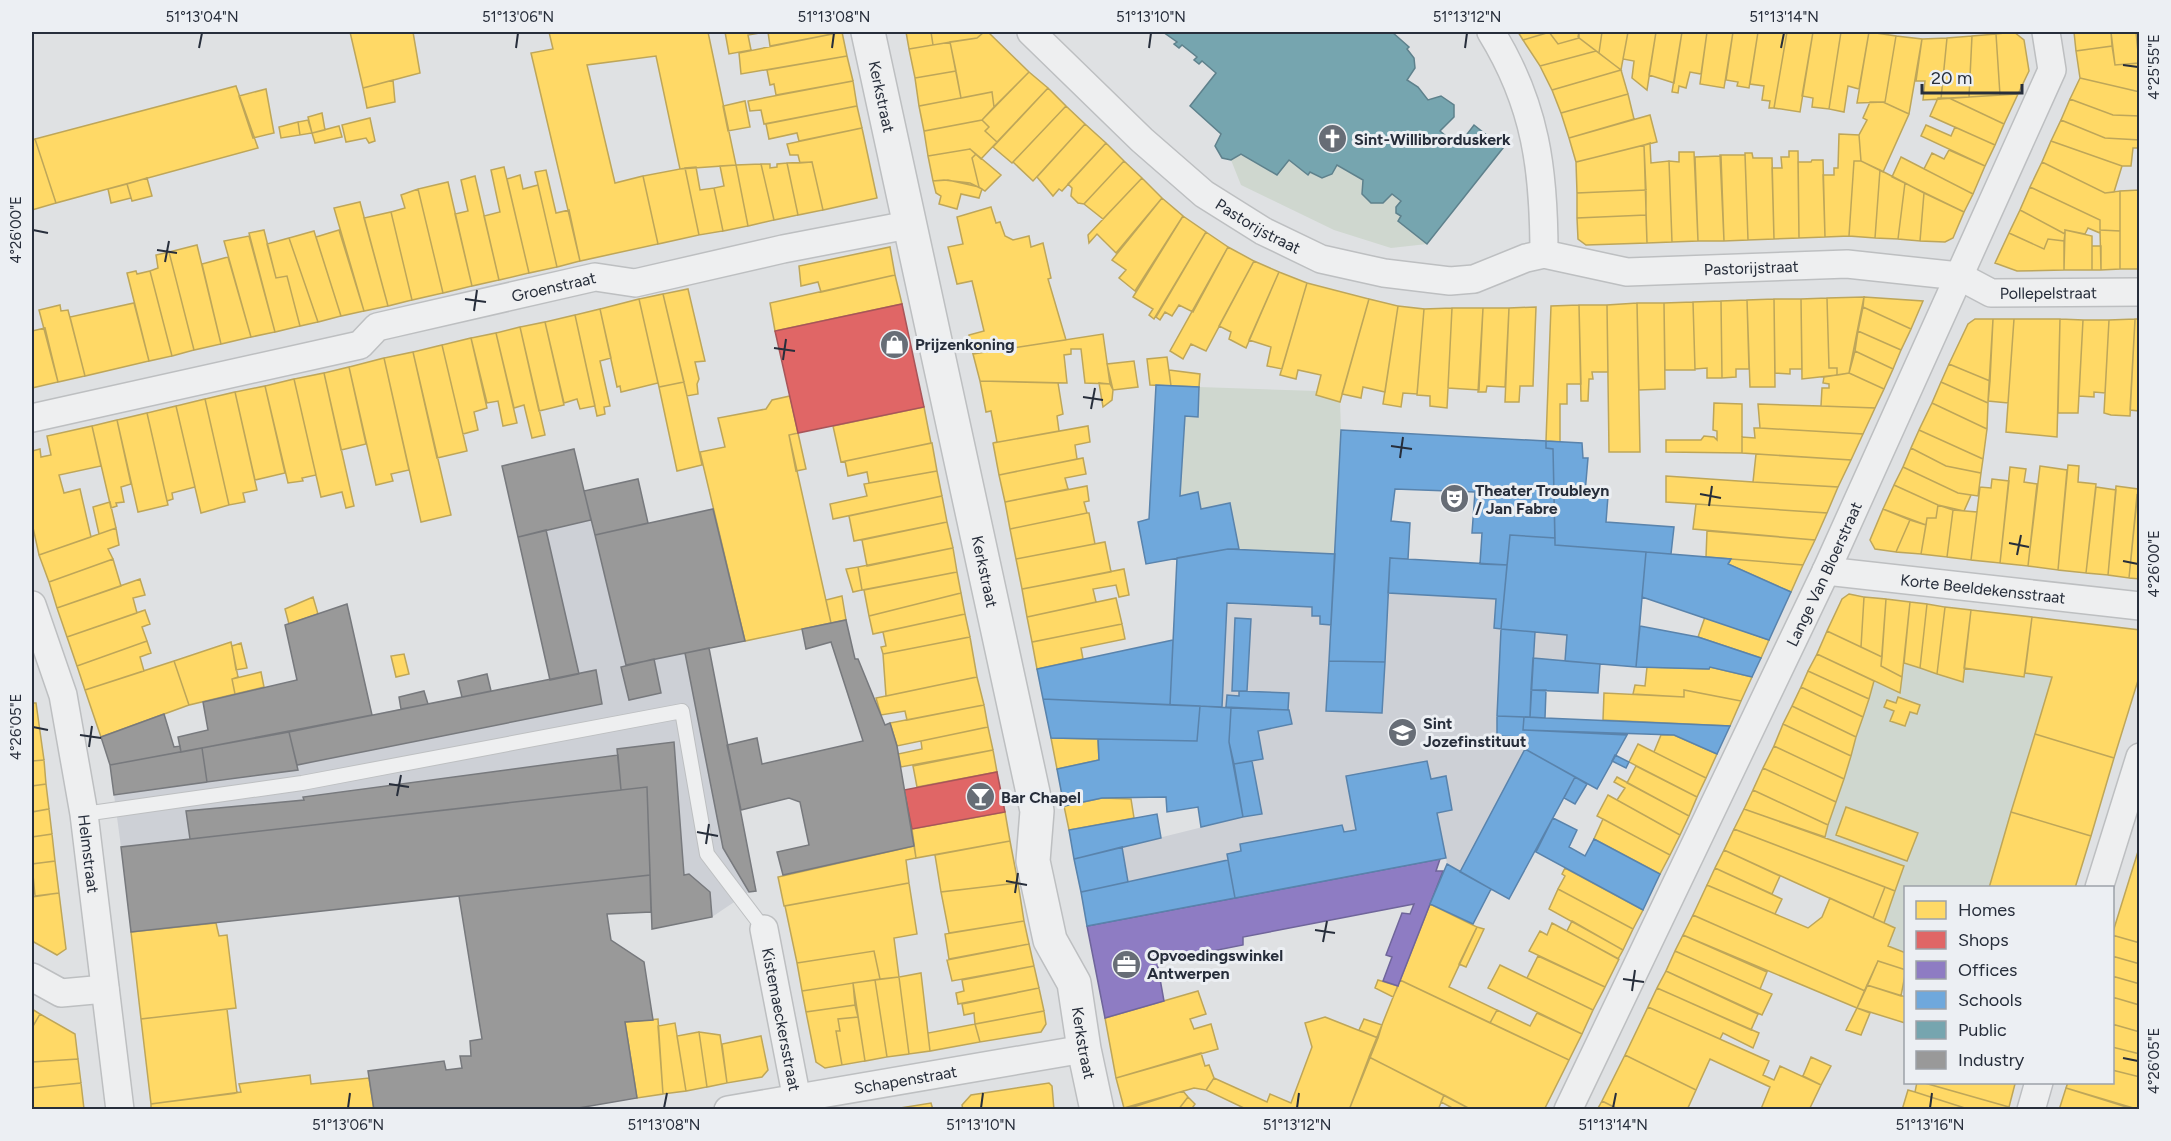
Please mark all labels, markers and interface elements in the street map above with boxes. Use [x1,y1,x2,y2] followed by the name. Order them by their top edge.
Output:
[165,8,239,26] text: 51°13'04"N
[482,8,554,26] text: 51°13'06"N
[798,8,870,26] text: 51°13'08"N
[1116,8,1186,26] text: 51°13'10"N
[1433,8,1501,26] text: 51°13'12"N
[1749,8,1819,26] text: 51°13'14"N
[2145,34,2163,100] text: 4°25'55"E
[1922,57,2022,95] scale bar
[864,59,899,134] street label: Kerkstraat
[1931,67,1972,89] text: 20 m
[1317,123,1349,155] church icon: Sint-Willibrorduskerk
[1354,130,1511,149] place label: Sint-Willibrorduskerk
[1212,195,1304,258] street label: Pastorijstraat
[7,196,25,264] text: 4°26'00"E
[1704,257,1799,279] street label: Pastorijstraat
[510,268,598,306] street label: Groenstraat
[2000,283,2097,303] street label: Pollepelstraat
[878,328,910,360] shop icon: Prijzenkoning
[915,335,1015,354] place label: Prijzenkoning
[1475,481,1609,518] place label: Theater Troubleyn / Jan Fabre
[1438,483,1470,515] theatre icon: Theater Troubleyn / Jan Fabre
[1782,499,1866,649] street label: Lange Van Bloerstraat
[2145,530,2163,598] text: 4°26'00"E
[968,534,1002,609] street label: Kerkstraat
[1899,570,2067,608] street label: Korte Beeldekensstraat
[7,694,25,760] text: 4°26'05"E
[1423,714,1526,751] place label: Sint Jozefinstituut
[1386,716,1418,748] school or university icon: Sint Jozefinstituut
[964,781,996,813] bar icon: Bar Chapel
[1001,788,1081,807] place label: Bar Chapel
[74,813,103,894] street label: Helmstraat
[1904,886,2114,1084] legend
[1958,899,2016,921] text: Homes
[1958,929,2009,951] text: Shops
[758,946,804,1093] street label: Kistemaeckersstraat
[1147,946,1283,983] place label: Opvoedingswinkel Antwerpen
[1110,948,1142,980] office icon: Opvoedingswinkel Antwerpen
[1958,959,2017,981] text: Offices
[1958,989,2022,1011] text: Schools
[1068,1006,1099,1081] street label: Kerkstraat
[1958,1019,2007,1041] text: Public
[2145,1028,2163,1094] text: 4°26'05"E
[1958,1049,2025,1071] text: Industry
[853,1062,958,1098] street label: Schapenstraat
[312,1116,384,1134] text: 51°13'06"N
[628,1116,700,1134] text: 51°13'08"N
[946,1116,1016,1134] text: 51°13'10"N
[1263,1116,1331,1134] text: 51°13'12"N
[1578,1116,1648,1134] text: 51°13'14"N
[1896,1116,1964,1134] text: 51°13'16"N

